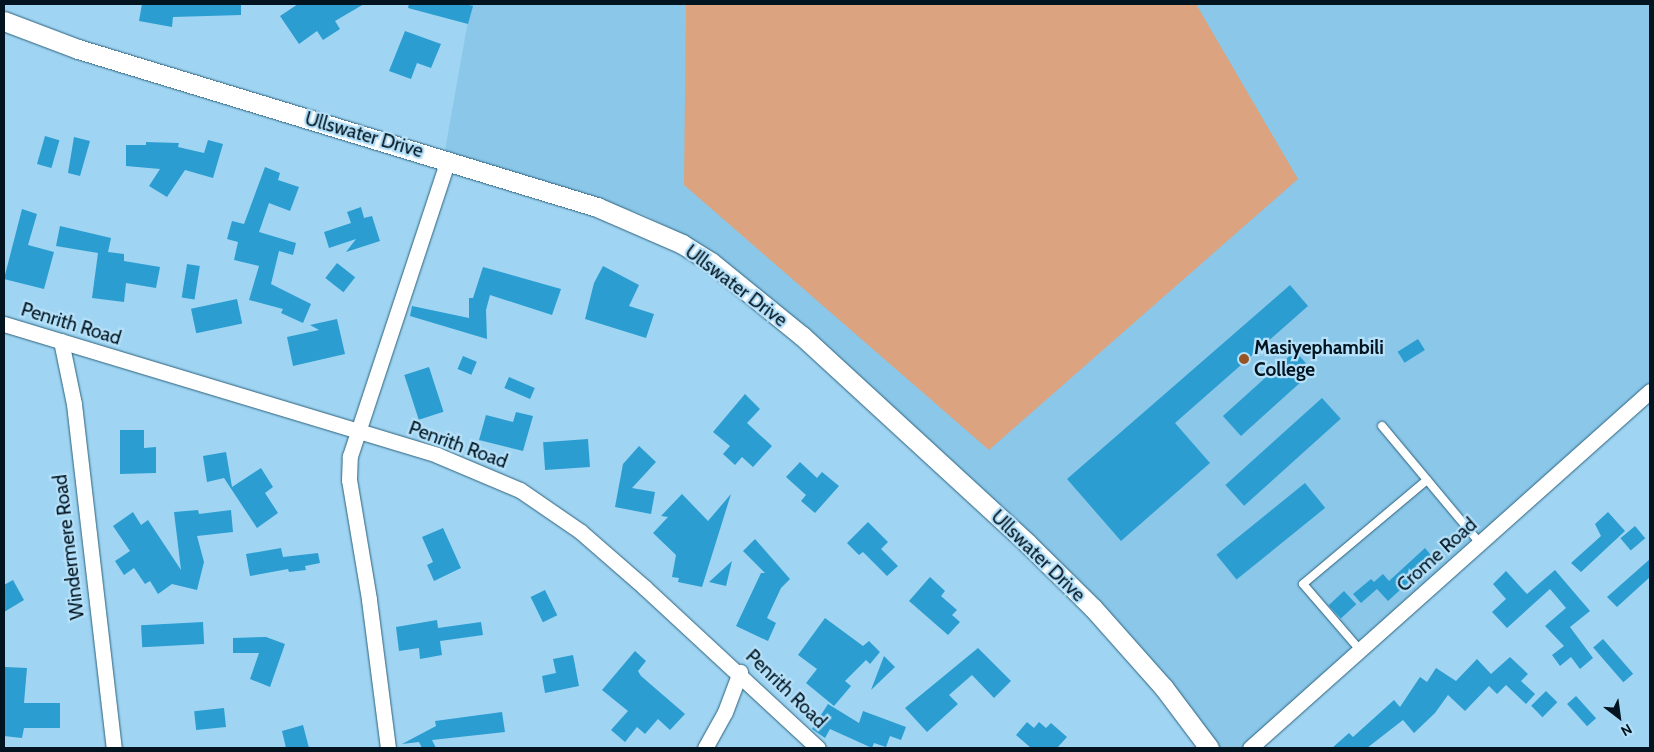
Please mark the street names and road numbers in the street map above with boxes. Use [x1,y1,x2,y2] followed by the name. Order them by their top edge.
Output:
[302,107,426,163] street label: Ullswater Drive
[680,240,792,332] street label: Ullswater Drive
[18,298,124,350] street label: Penrith Road
[406,417,510,473] street label: Penrith Road
[49,473,89,621] street label: Windermere Road
[986,505,1090,607] street label: Ullswater Drive
[1392,513,1482,597] street label: Crome Road
[741,645,831,733] street label: Penrith Road

